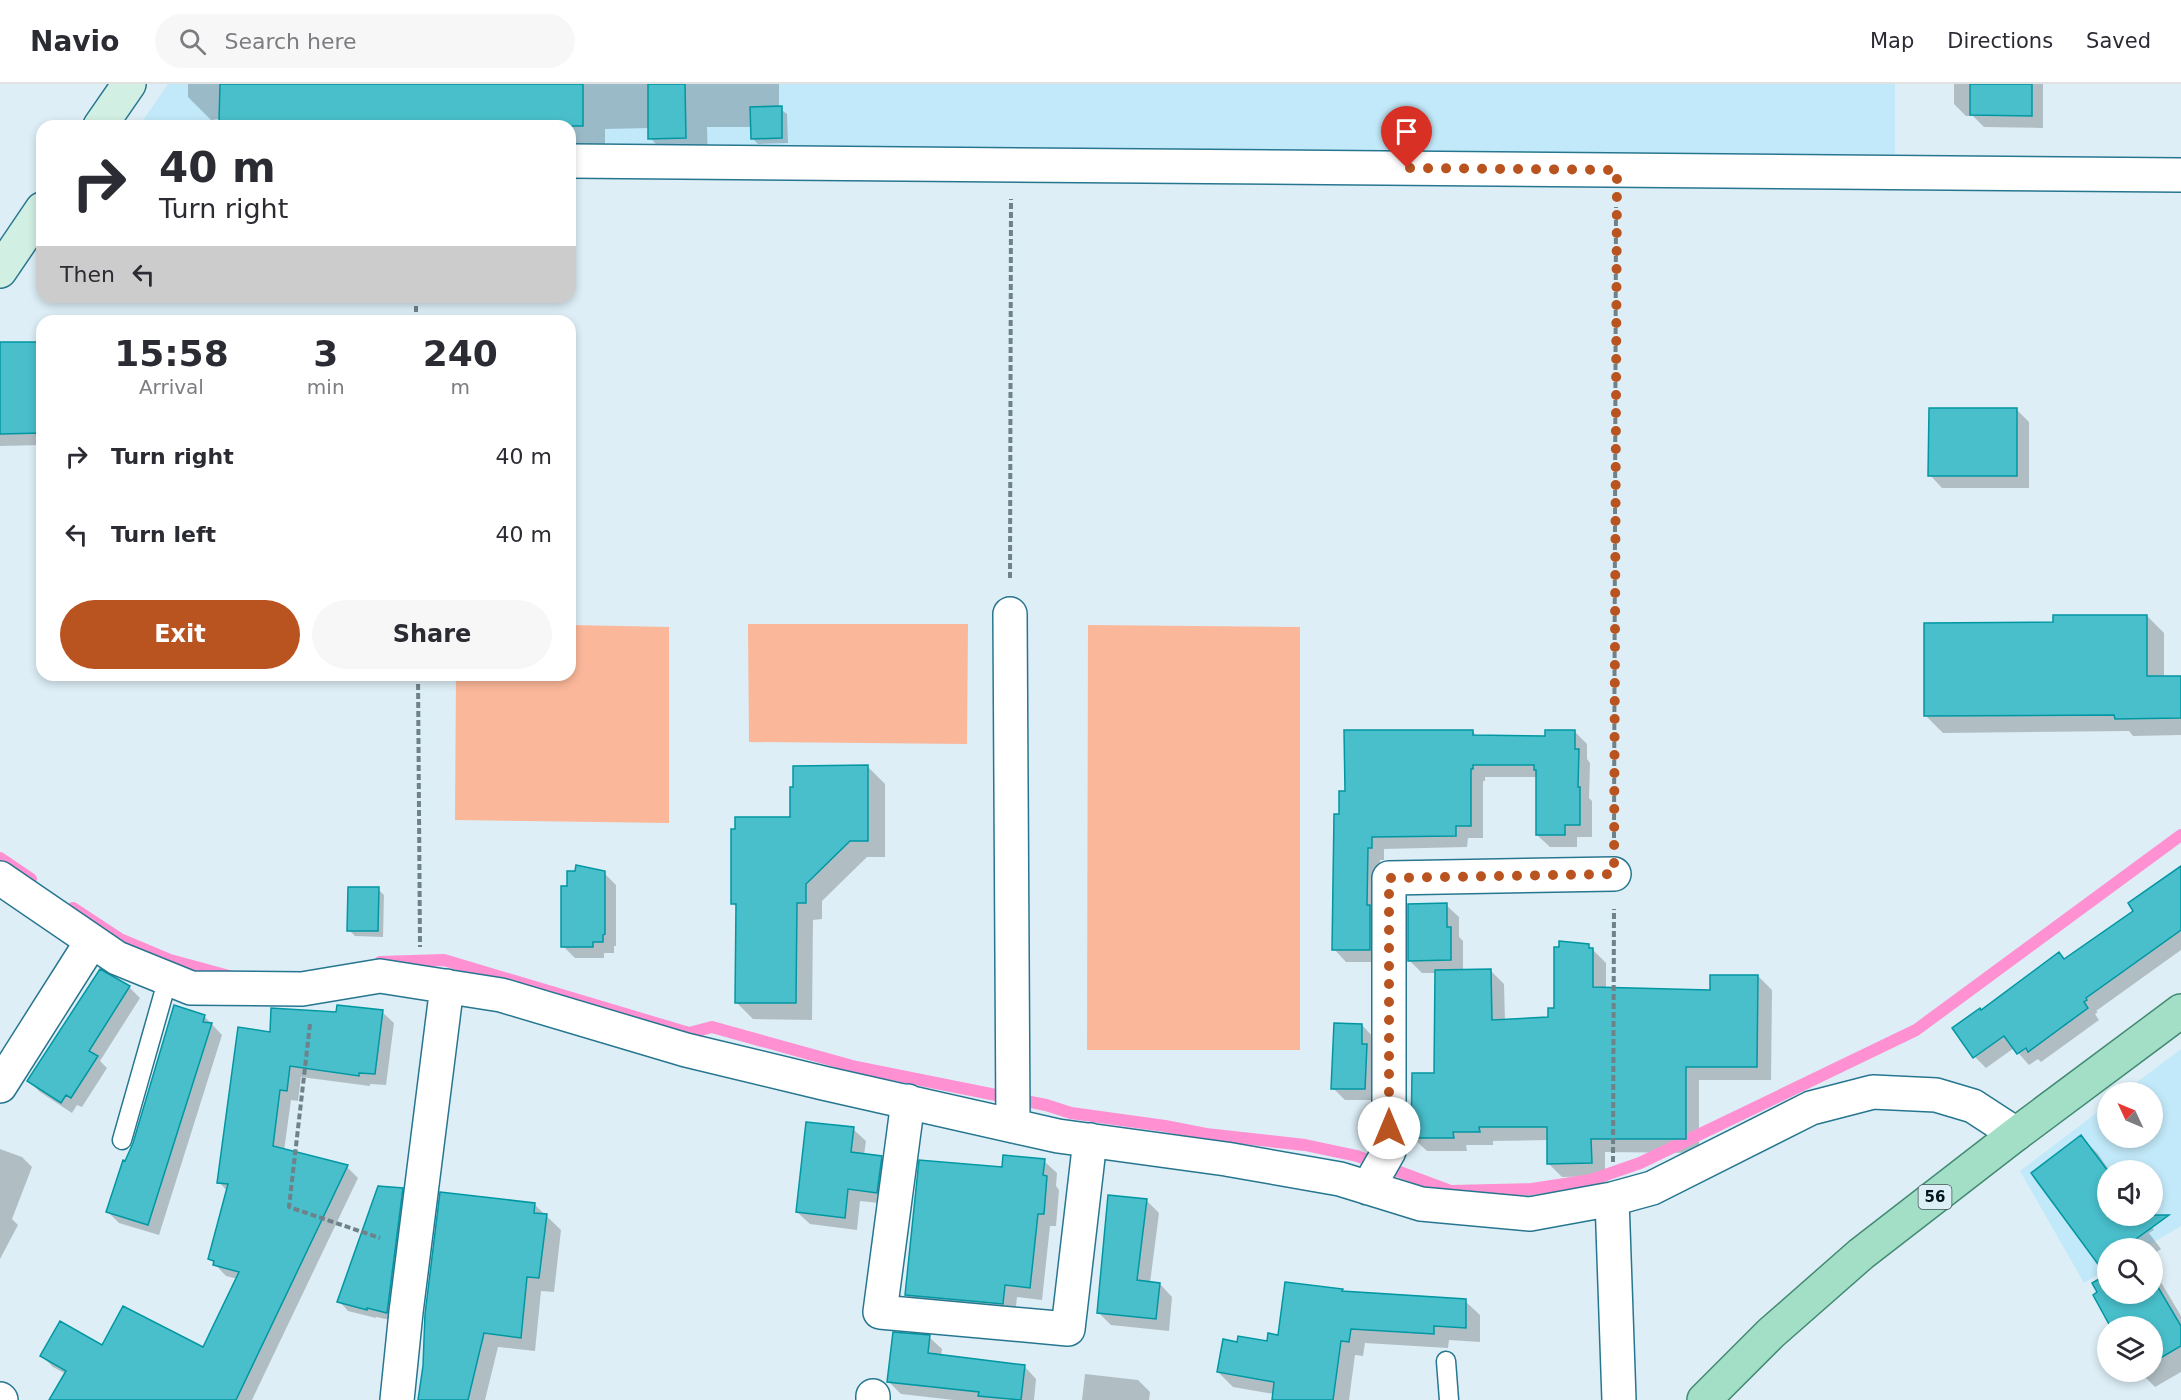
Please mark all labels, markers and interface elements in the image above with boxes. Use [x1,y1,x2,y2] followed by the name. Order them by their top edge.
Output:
[155,14,575,68] search box
[30,25,119,58] text: Navio
[176,25,209,58] icon: search
[224,29,357,54] text: Search here
[1870,29,1914,53] text: Map
[1947,29,2053,53] text: Directions
[2086,29,2151,53] text: Saved
[1381,106,1432,168] pin
[1390,115,1423,148] icon: arrive
[159,143,276,192] text: 40 m
[60,144,138,222] icon: right
[159,193,288,224] text: Turn right
[127,258,160,291] icon: left
[60,262,115,287] text: Then
[114,333,229,374] text: 15:58
[313,333,338,374] text: 3
[423,333,498,374] text: 240
[139,375,204,399] text: Arrival
[307,375,345,399] text: min
[451,375,470,399] text: m
[60,440,93,473] icon: right
[111,444,234,469] text: Turn right
[496,444,552,469] text: 40 m
[60,518,93,551] icon: left
[111,522,216,547] text: Turn left
[496,522,552,547] text: 40 m
[60,600,300,669] button: Exit
[312,600,552,669] button: Share
[2097,1082,2163,1148] north arrow
[2097,1082,2163,1382] map controls
[1357,1096,1421,1160] position arrow
[2097,1160,2163,1226] button: sound
[1918,1185,1952,1209] road number: 56
[2097,1238,2163,1304] button: search
[2097,1316,2163,1382] button: layers

